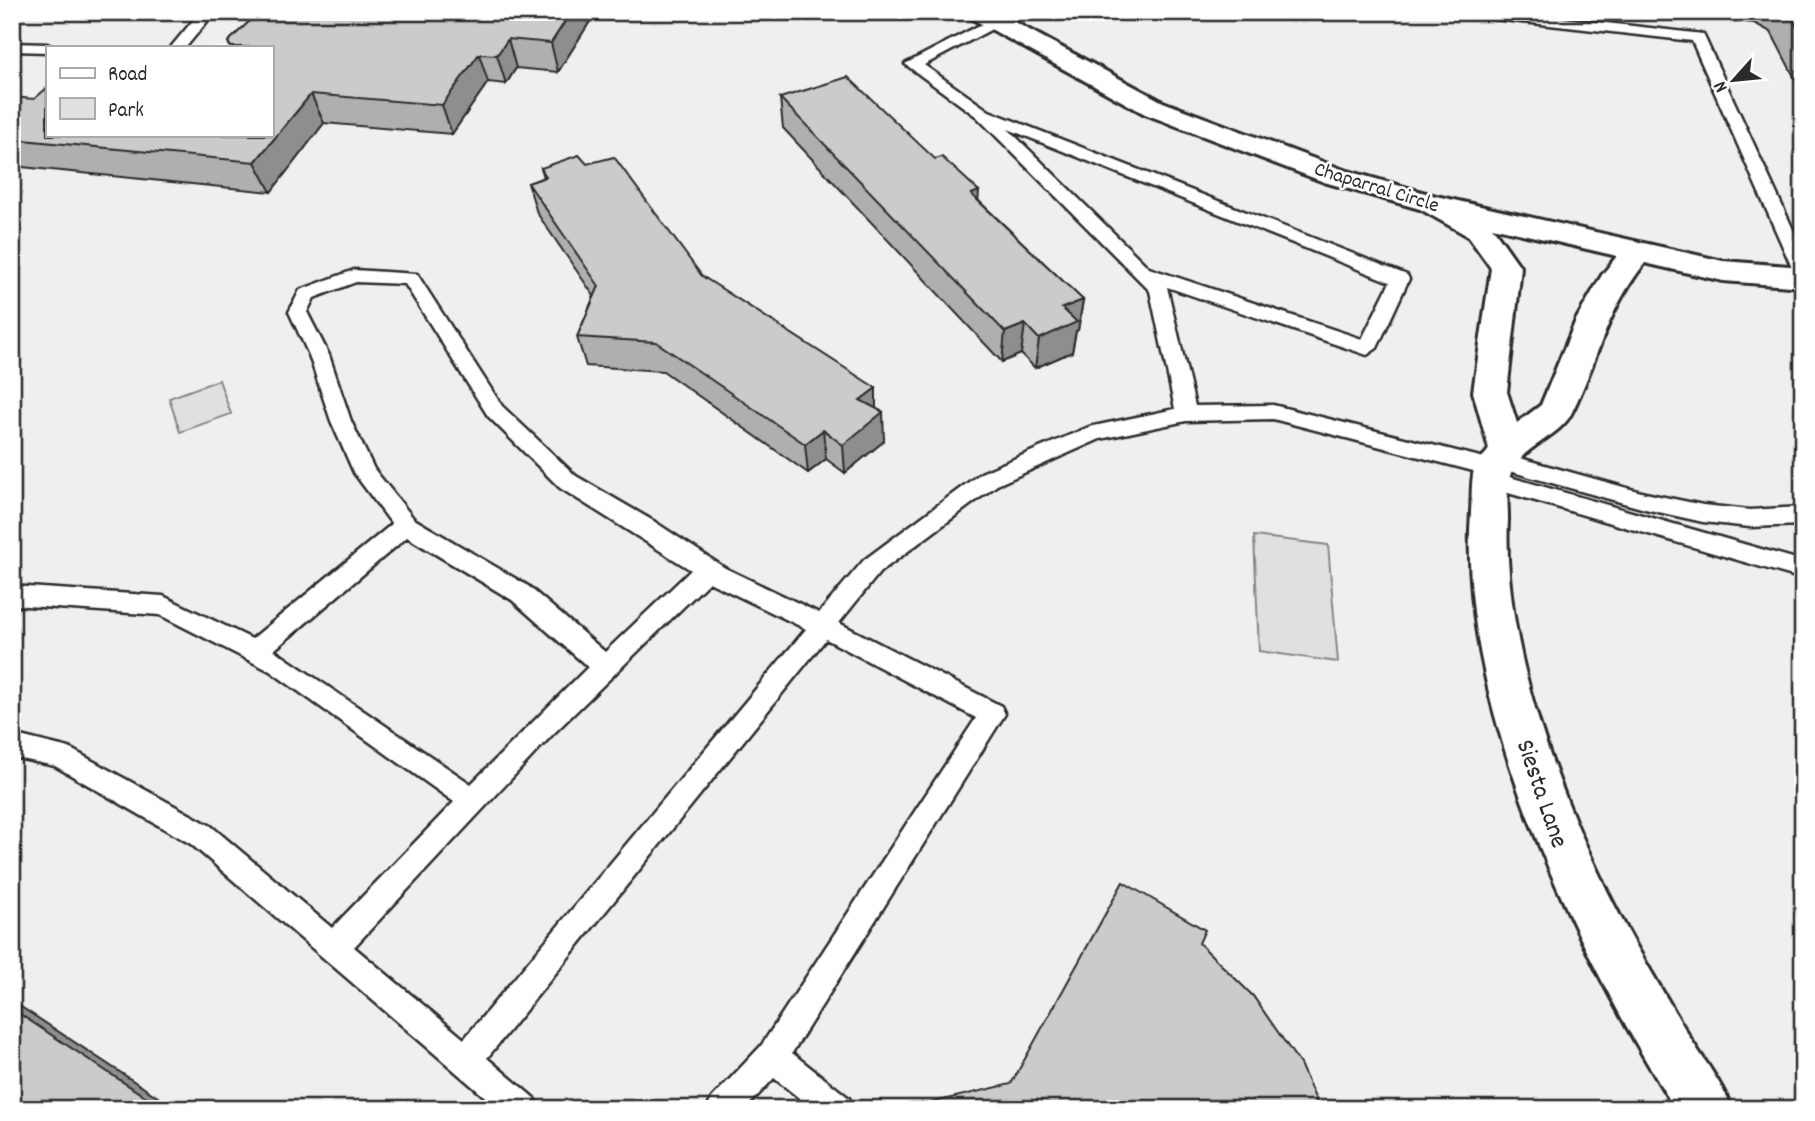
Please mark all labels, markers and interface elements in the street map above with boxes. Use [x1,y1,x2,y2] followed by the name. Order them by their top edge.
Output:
[46,46,273,136] legend
[1700,46,1770,116] north arrow
[108,61,147,91] text: Road
[1708,76,1736,96] text: N
[108,97,144,127] text: Park
[1310,156,1442,222] street label: Chaparral Circle
[1505,735,1577,853] street label: Siesta Lane

